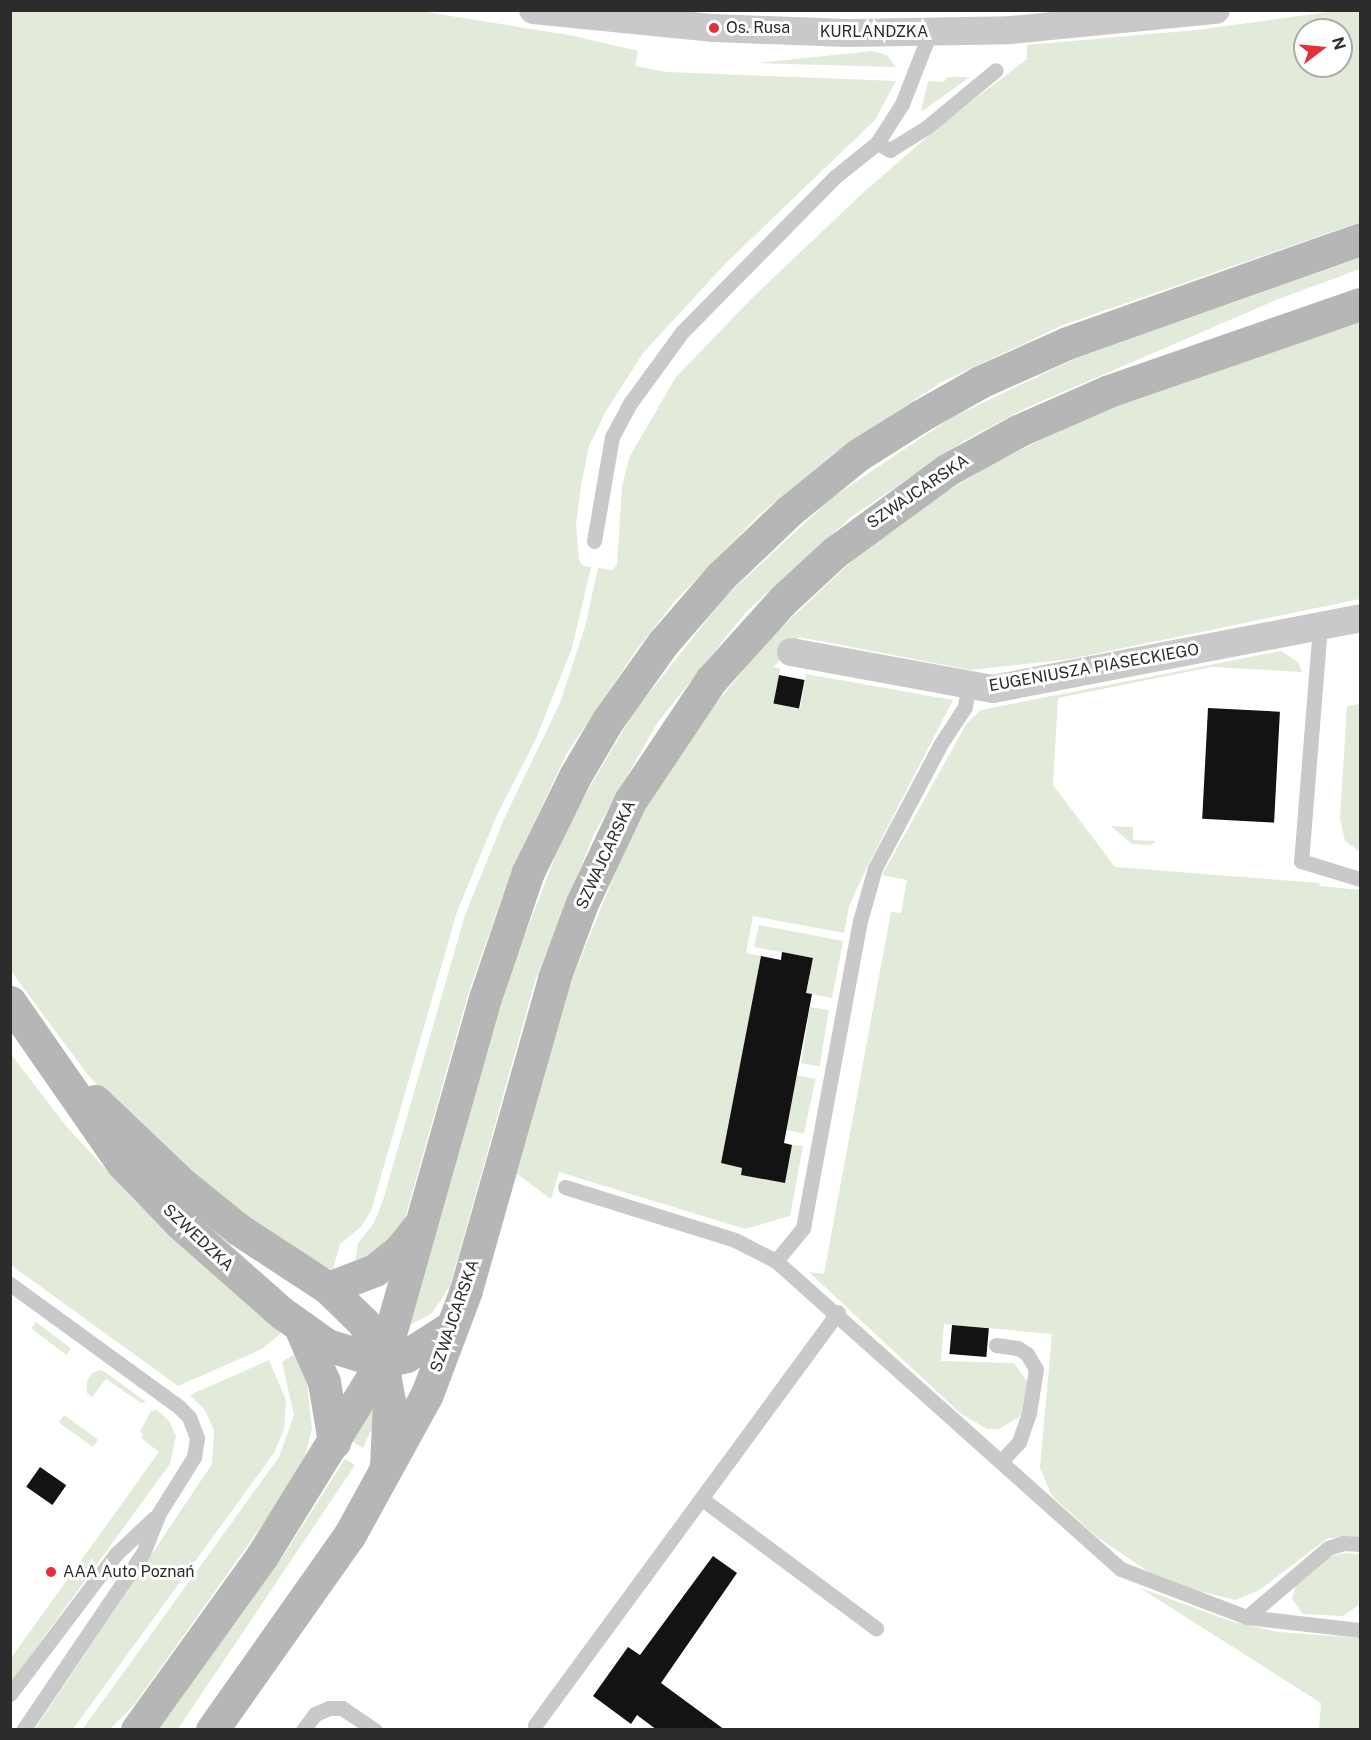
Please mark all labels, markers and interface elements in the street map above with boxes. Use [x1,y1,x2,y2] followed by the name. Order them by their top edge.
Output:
[726,18,790,38] place label: Os. Rusa
[1293,18,1353,78] north arrow
[707,21,721,35] marker: Os. Rusa
[820,22,928,42] street label: KURLANDZKA
[1328,35,1350,52] text: N
[864,451,972,533] street label: SZWAJCARSKA
[987,640,1201,696] street label: EUGENIUSZA PIASECKIEGO
[572,797,640,913] street label: SZWAJCARSKA
[159,1200,237,1276] street label: SZWEDZKA
[427,1257,483,1375] street label: SZWAJCARSKA
[63,1562,195,1582] place label: AAA Auto Poznań
[44,1565,58,1579] marker: AAA Auto Poznań

